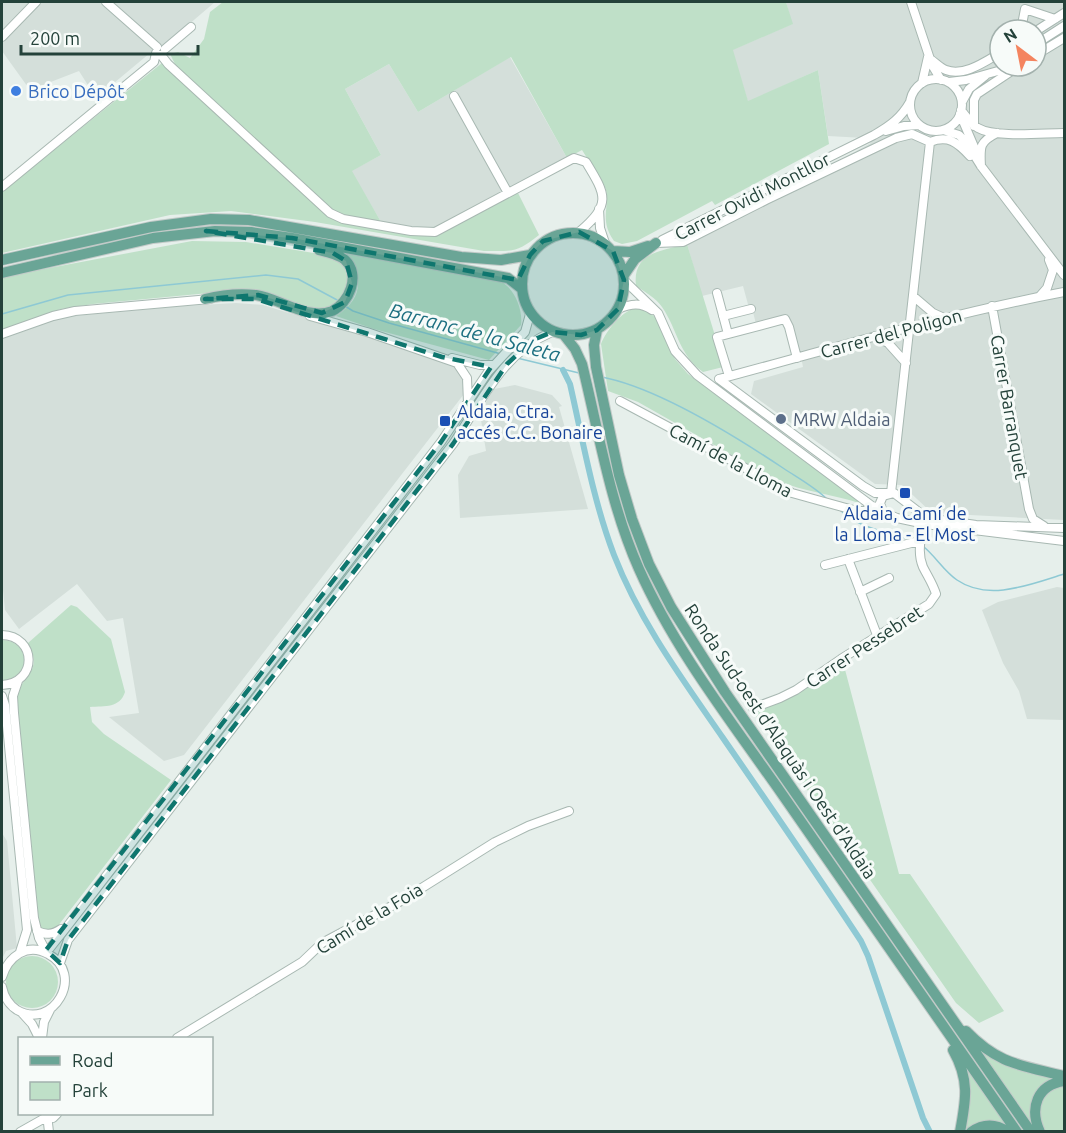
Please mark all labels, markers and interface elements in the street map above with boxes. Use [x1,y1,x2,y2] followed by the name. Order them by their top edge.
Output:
[21,18,198,56] scale bar
[988,18,1048,78] north arrow
[1000,24,1020,46] text: N
[30,28,80,48] text: 200 m
[28,81,124,101] place label: Brico Dépôt
[9,84,23,98] marker: Brico Dépôt
[671,148,833,244] street label: Carrer Ovidi Montllor
[387,298,563,366] water label: Barranc de la Saleta
[818,305,964,361] street label: Carrer del Poligon
[987,333,1033,481] street label: Carrer Barranquet
[457,401,603,442] place label: Aldaia, Ctra. accés C.C. Bonaire
[793,409,890,429] place label: MRW Aldaia
[774,412,788,426] marker: MRW Aldaia
[438,414,452,428] marker: Aldaia, Ctra. accés C.C. Bonaire
[666,419,796,501] street label: Camí de la Lloma
[898,486,912,500] marker: Aldaia, Camí de la Lloma - El Most
[835,503,975,544] place label: Aldaia, Camí de la Lloma - El Most
[681,600,881,882] street label: Ronda Sud-oest d'Alaquàs i Oest d'Aldaia
[802,601,926,691] street label: Carrer Pessebret
[312,878,426,958] street label: Camí de la Foia
[18,1037,213,1115] legend
[72,1050,114,1070] text: Road
[72,1080,108,1100] text: Park

